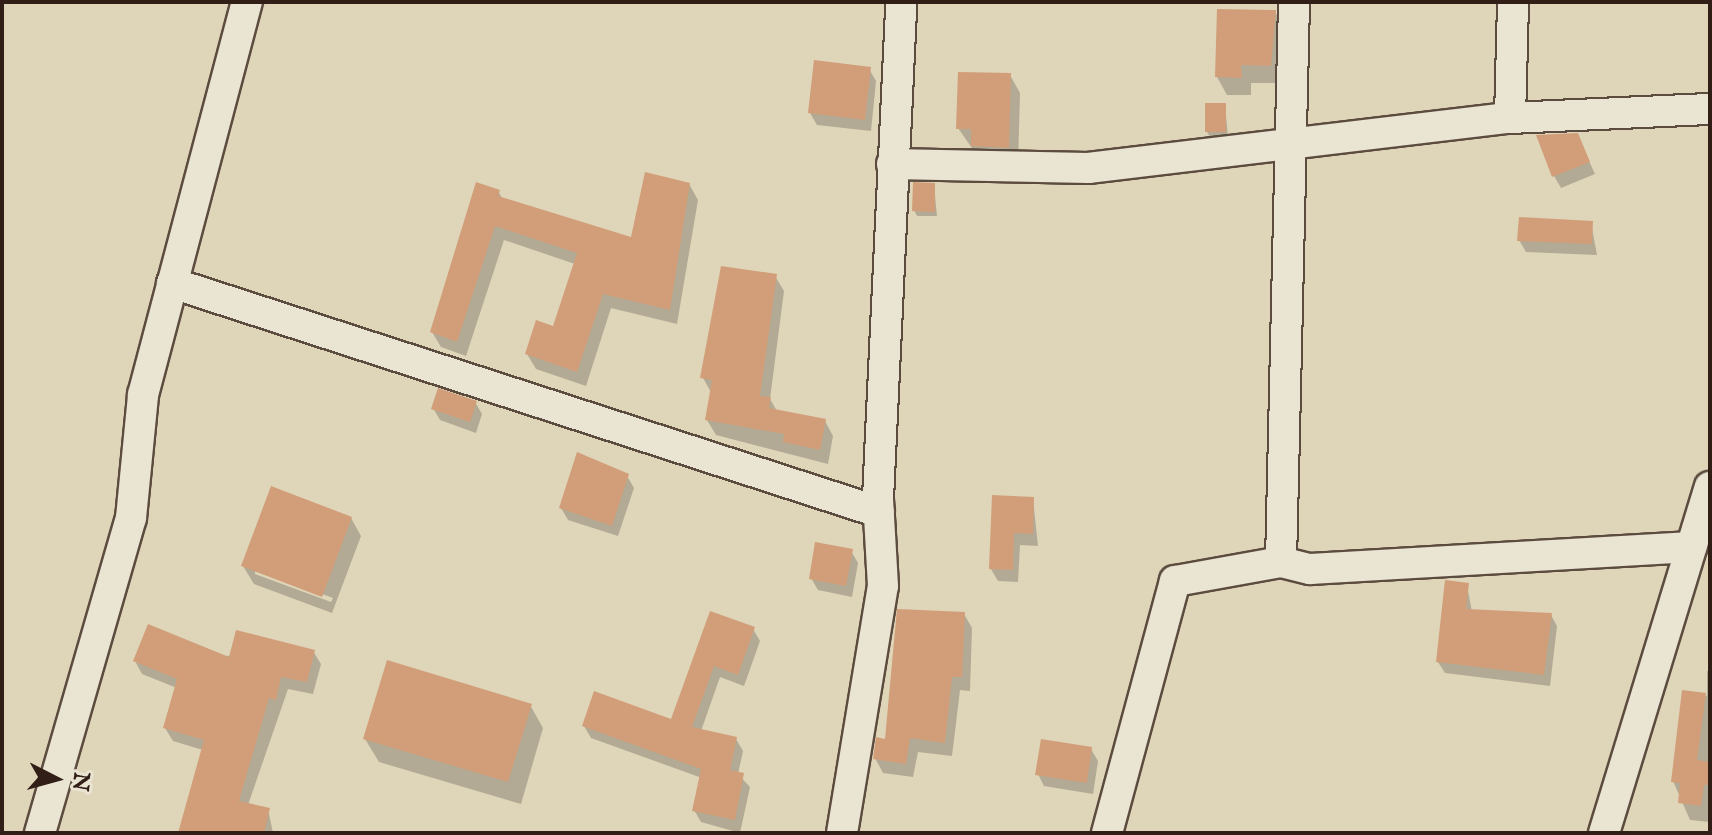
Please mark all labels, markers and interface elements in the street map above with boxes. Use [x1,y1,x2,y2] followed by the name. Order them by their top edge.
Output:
[16,739,96,819] north arrow
[65,771,95,792] text: N

